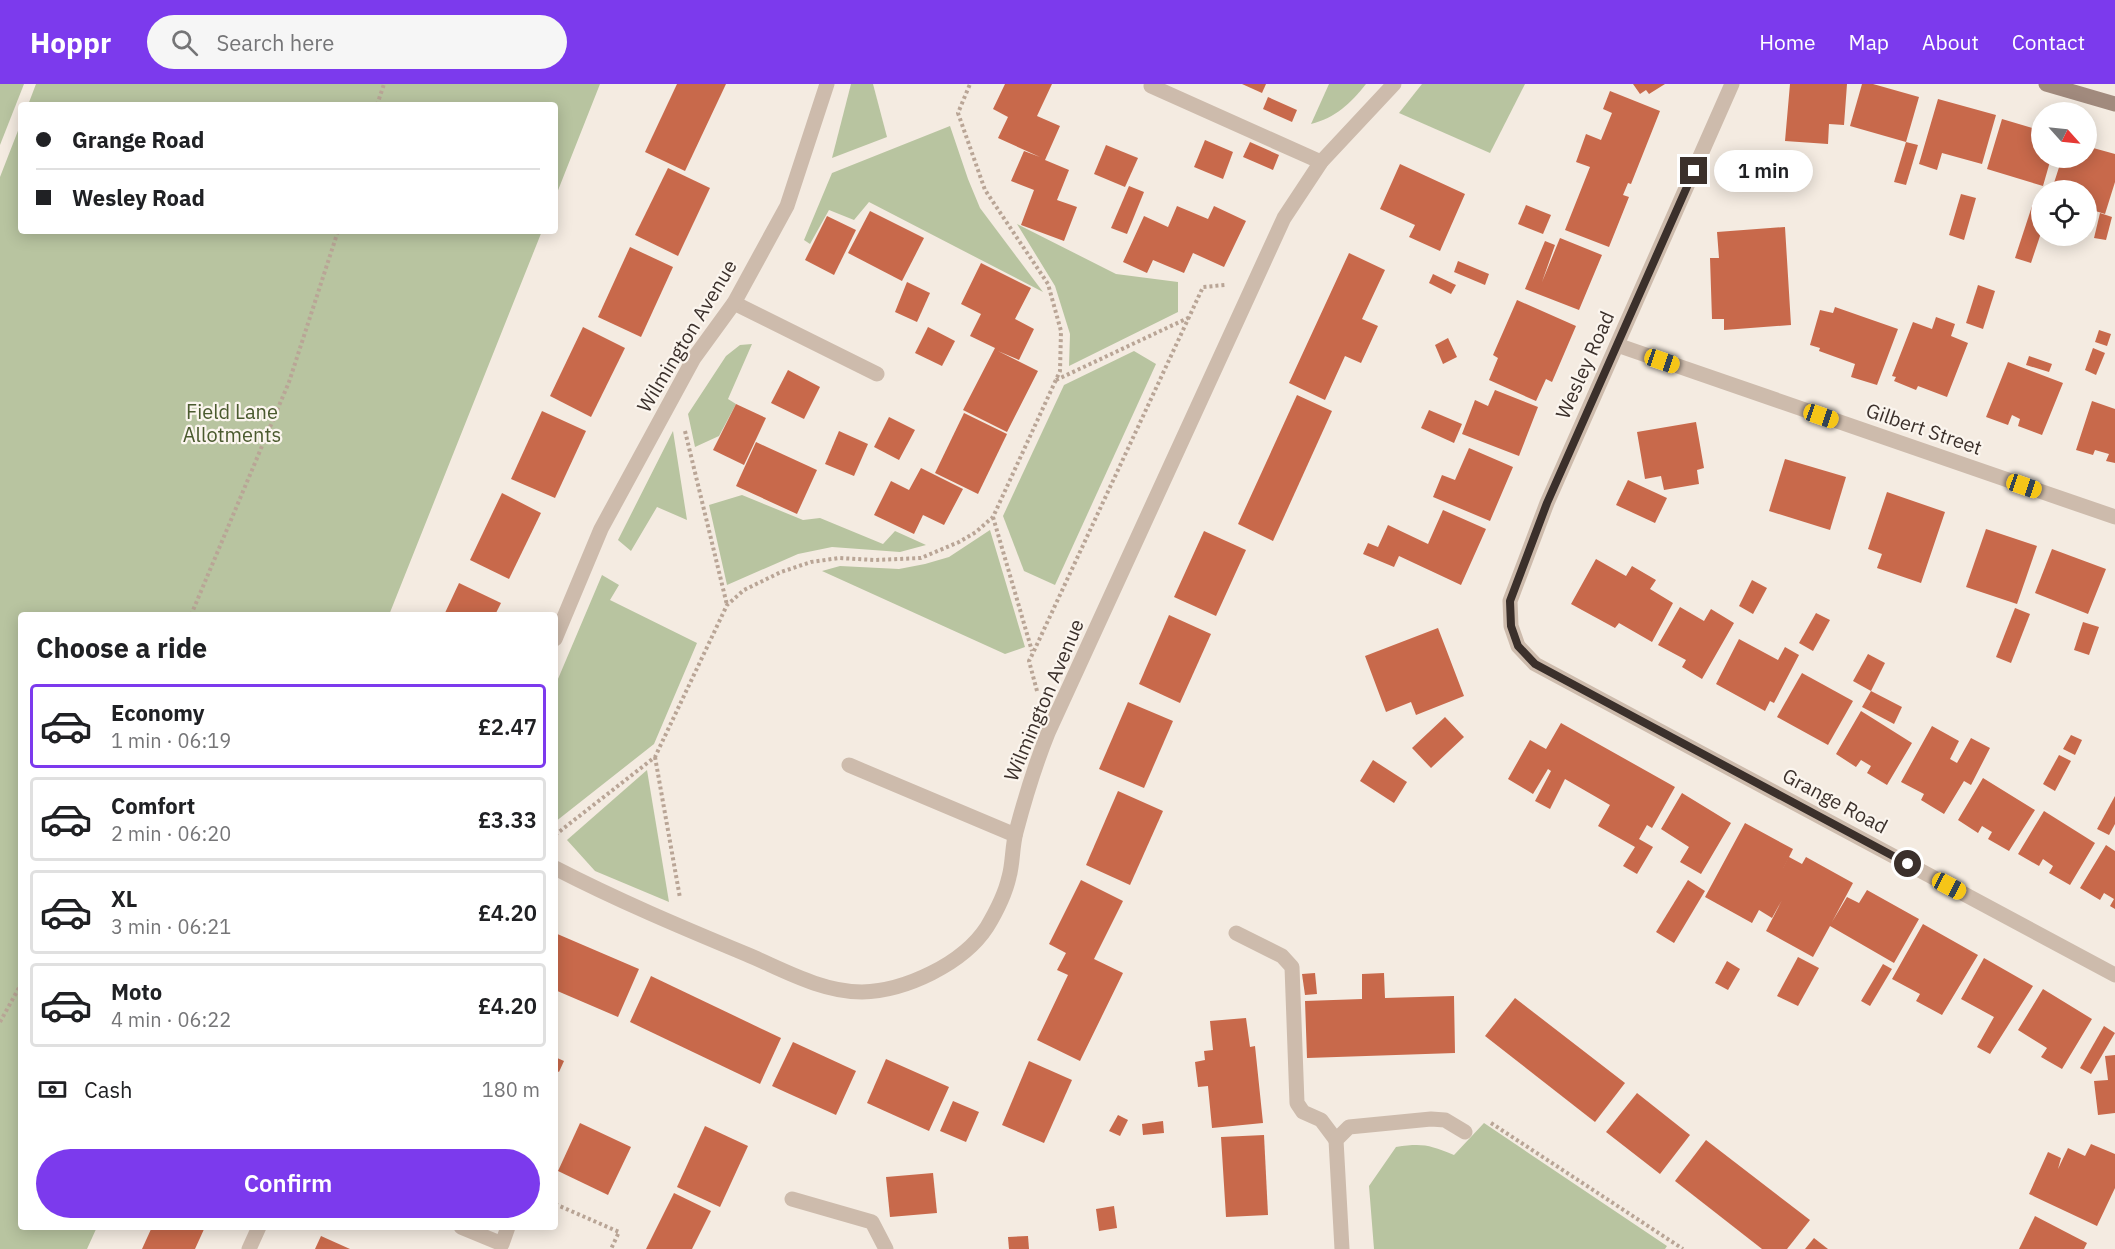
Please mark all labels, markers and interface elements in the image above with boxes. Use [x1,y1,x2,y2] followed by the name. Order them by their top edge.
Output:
[147,15,567,69] search box
[30,24,111,61] text: Hoppr
[168,26,201,59] icon: search
[216,28,334,57] text: Search here
[1759,28,1816,56] text: Home
[1849,28,1889,56] text: Map
[1922,28,1979,56] text: About
[2012,28,2085,56] text: Contact
[2031,102,2097,168] north arrow
[2031,102,2097,246] map controls
[72,125,204,154] text: Grange Road
[1715,150,1814,192] callout: 1 min
[1680,157,1707,184] route end
[1738,157,1789,184] text: 1 min
[2031,180,2097,246] button: locate
[72,183,205,212] text: Wesley Road
[630,254,743,417] street label: Wilmington Avenue
[1549,307,1620,423] street label: Wesley Road
[1642,347,1682,375] car
[1863,396,1986,461] street label: Gilbert Street
[183,398,281,448] park label: Field Lane Allotments
[1801,402,1841,430] car
[2004,472,2044,500] car
[997,615,1090,785] street label: Wilmington Avenue
[36,630,207,665] text: Choose a ride
[111,698,205,727] text: Economy
[39,699,93,753] icon: car
[478,712,537,741] text: £2.47
[111,727,231,754] text: 1 min · 06:19
[1778,762,1892,840] street label: Grange Road
[111,791,195,820] text: Comfort
[39,792,93,846] icon: car
[478,805,537,834] text: £3.33
[111,820,231,847] text: 2 min · 06:20
[1894,850,1921,877] route start
[1929,870,1969,902] car
[111,884,137,913] text: XL
[39,885,93,939] icon: car
[478,898,537,927] text: £4.20
[111,913,231,940] text: 3 min · 06:21
[111,977,162,1006] text: Moto
[39,978,93,1032] icon: car
[478,991,537,1020] text: £4.20
[111,1006,231,1033] text: 4 min · 06:22
[36,1073,69,1106] icon: cash
[84,1075,133,1104] text: Cash
[482,1076,540,1103] text: 180 m
[36,1149,540,1218] button: Confirm

